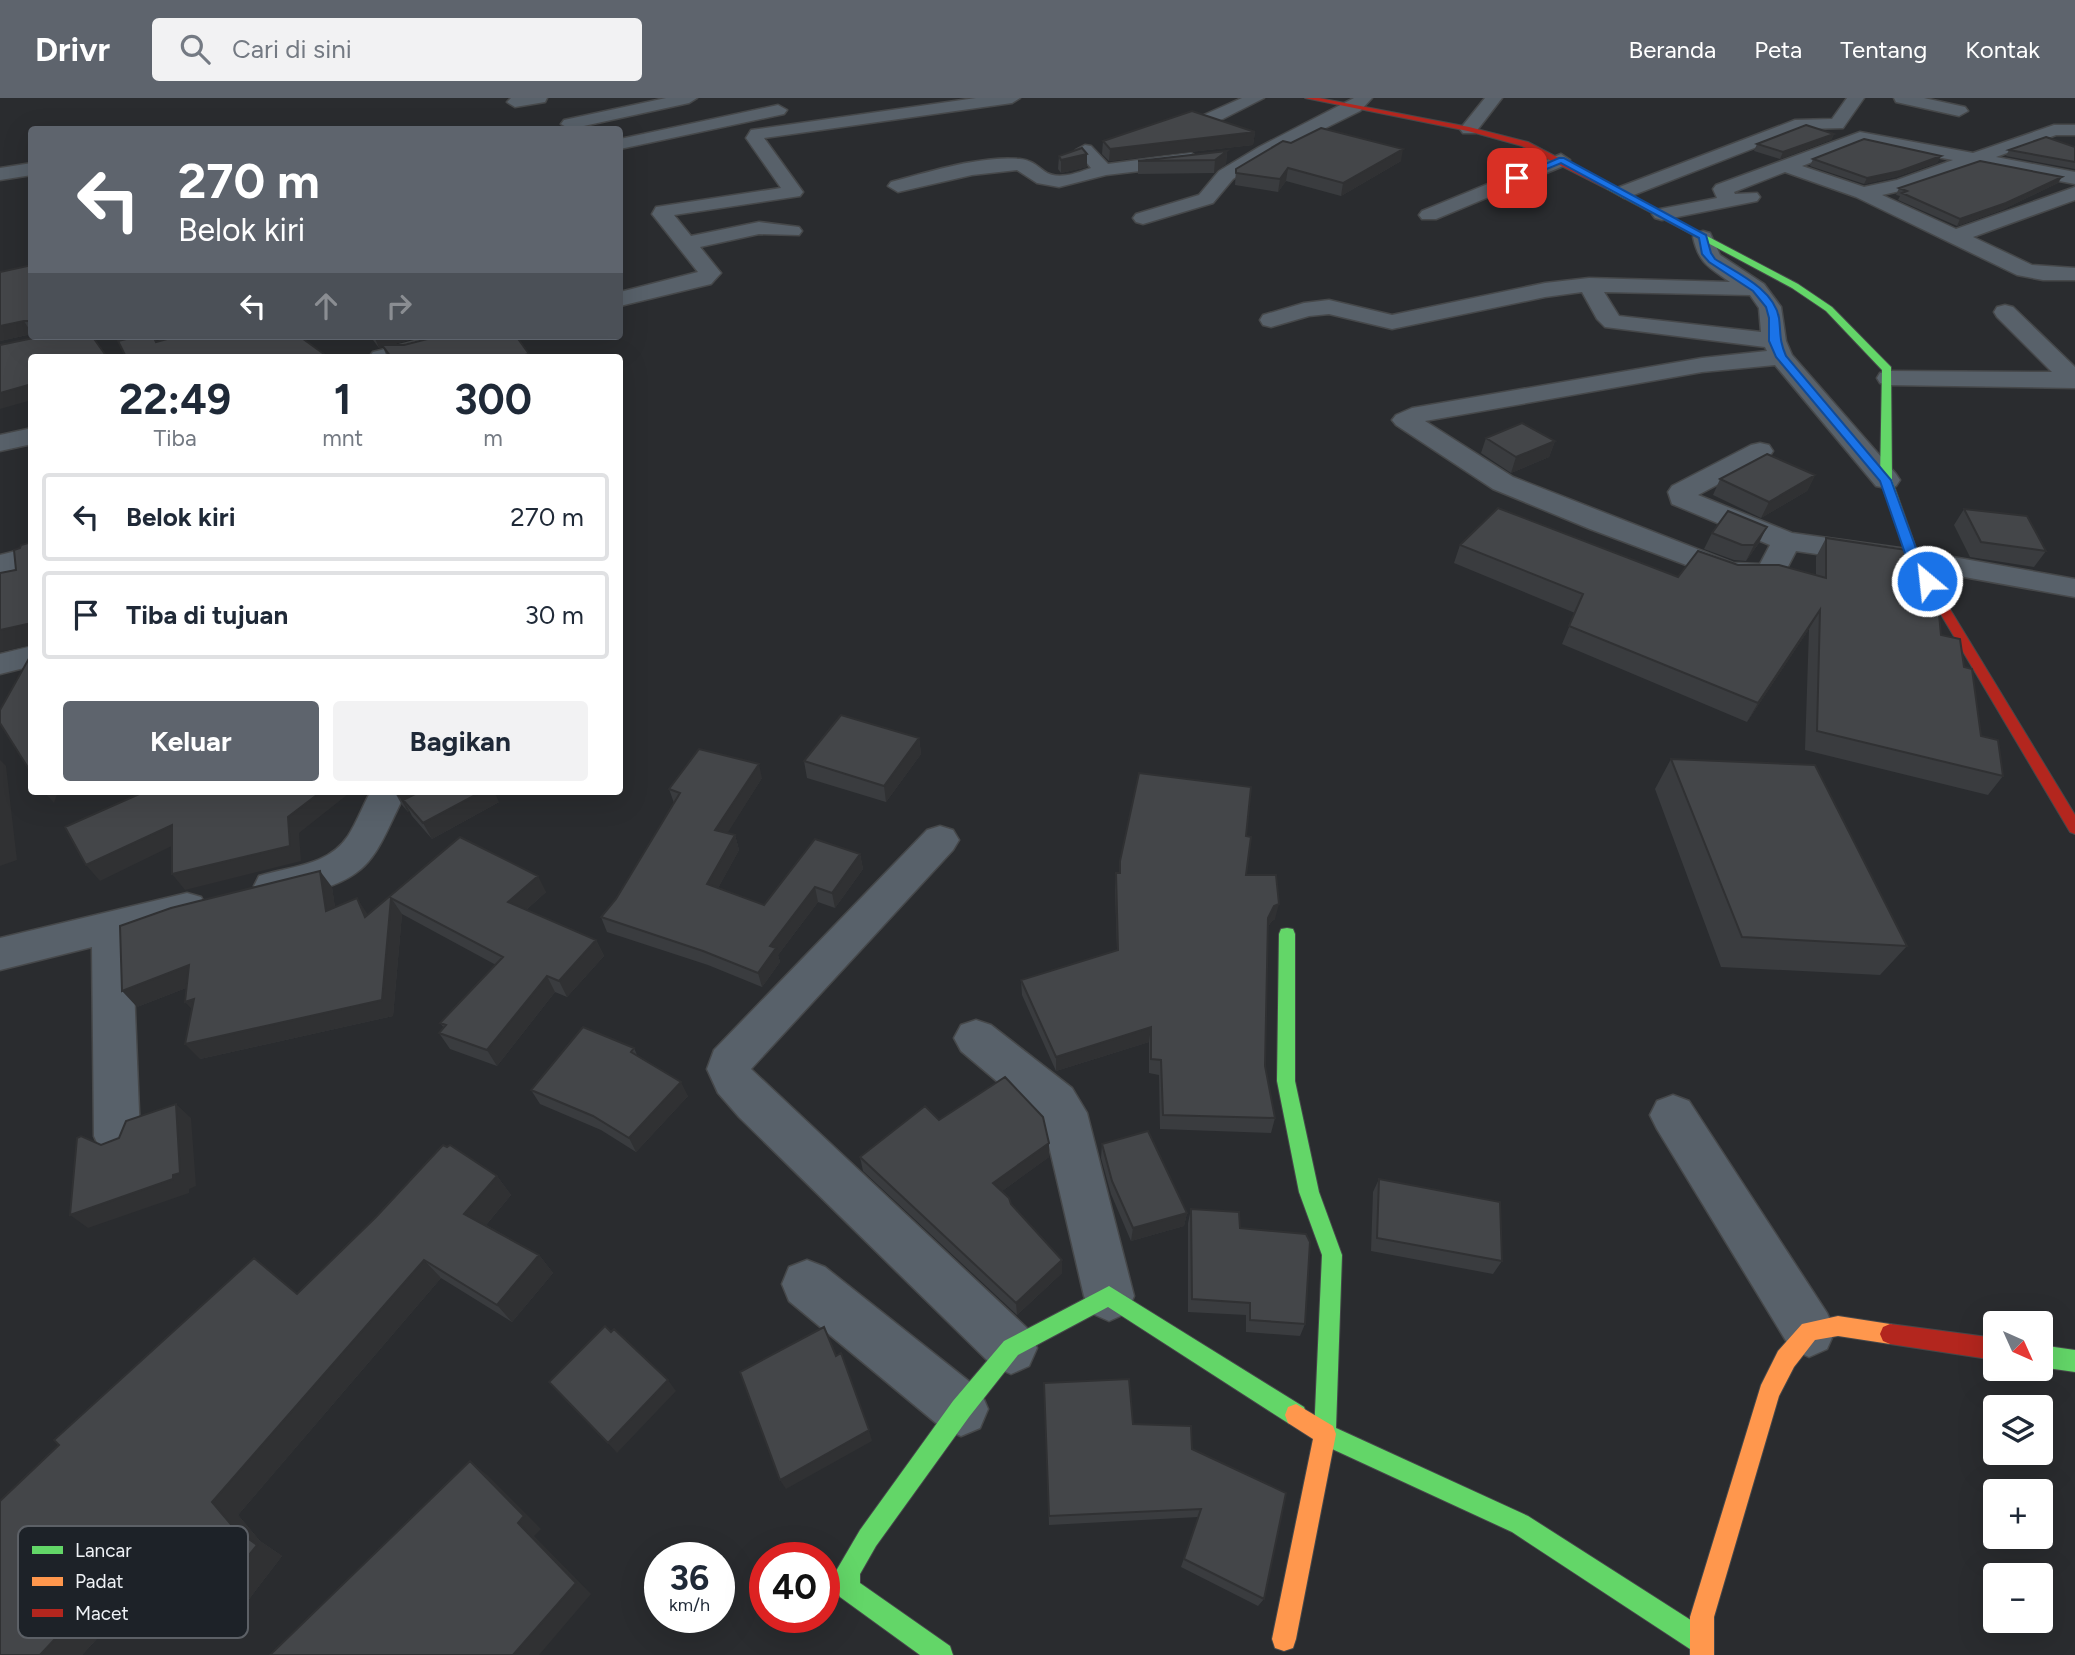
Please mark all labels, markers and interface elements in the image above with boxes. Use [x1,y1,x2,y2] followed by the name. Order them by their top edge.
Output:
[152,18,642,81] search box
[35,30,110,69] text: Drivr
[176,30,214,68] icon: search
[232,33,352,65] text: Cari di sini
[1629,35,1716,64] text: Beranda
[1754,35,1802,64] text: Peta
[1840,35,1927,64] text: Tentang
[1965,35,2040,64] text: Kontak
[1487,148,1547,208] pin
[178,151,320,210] text: 270 m
[63,154,154,245] icon: left
[1498,159,1536,197] icon: arrive
[178,211,305,249] text: Belok kiri
[234,287,272,325] icon: left
[307,287,345,325] icon: ahead
[380,287,418,325] icon: right
[119,374,231,425] text: 22:49
[334,374,352,425] text: 1
[454,374,532,425] text: 300
[153,424,197,452] text: Tiba
[322,424,363,452] text: mnt
[483,424,503,452] text: m
[67,498,105,536] icon: left
[126,501,235,533] text: Belok kiri
[510,501,584,533] text: 270 m
[1890,544,1964,618] position arrow
[67,596,105,634] icon: arrive
[126,599,288,631] text: Tiba di tujuan
[525,599,584,631] text: 30 m
[63,701,319,781] button: Keluar
[333,701,588,781] button: Bagikan
[1983,1311,2053,1381] north arrow
[1983,1311,2053,1633] map controls
[1983,1395,2053,1465] button: layers
[1983,1479,2053,1549] button: +
[18,1526,248,1638] legend
[75,1539,132,1562] text: Lancar
[749,1542,840,1633] speed limit sign: 40
[670,1557,709,1599] text: 36
[1983,1563,2053,1633] button: −
[75,1570,124,1593] text: Padat
[669,1594,710,1616] text: km/h
[75,1602,129,1625] text: Macet

